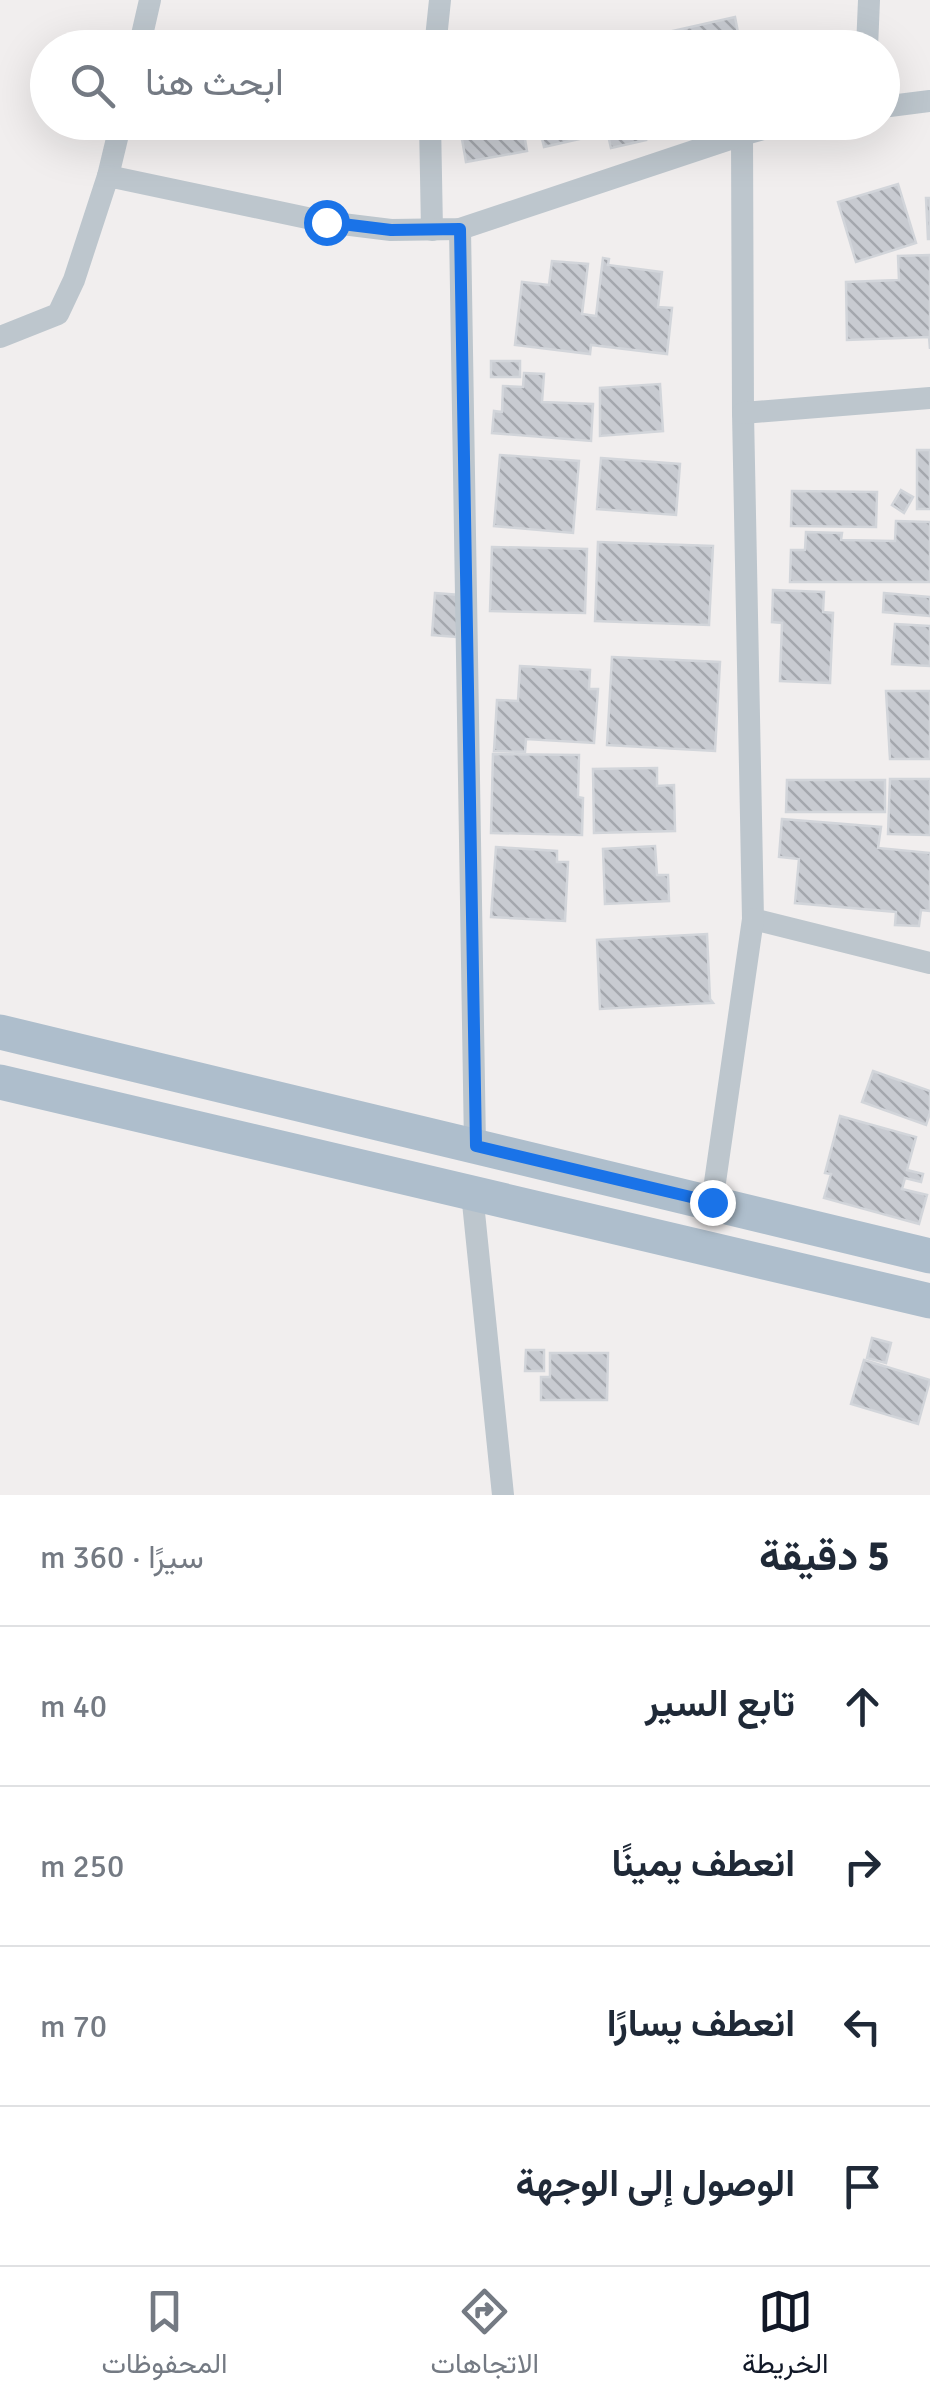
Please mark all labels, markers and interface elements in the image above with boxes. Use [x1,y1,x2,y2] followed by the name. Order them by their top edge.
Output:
[30,30,900,140] search box
[65,58,120,113] icon: search
[145,59,284,106] text: ابحث هنا
[304,200,350,246] route start
[690,1180,736,1226] route end
[759,1531,890,1582] text: 5 دقيقة
[40,1538,204,1577] text: سيرًا · 360 m
[835,1679,890,1734] icon: ahead
[645,1680,795,1727] text: تابع السير
[40,1687,107,1726] text: 40 m
[835,1839,890,1894] icon: right
[612,1840,795,1887] text: انعطف يمينًا
[40,1847,124,1886] text: 250 m
[835,1999,890,2054] icon: left
[607,2000,795,2047] text: انعطف يسارًا
[40,2007,107,2046] text: 70 m
[835,2159,890,2214] icon: arrive
[516,2160,795,2207] text: الوصول إلى الوجهة
[101,2284,228,2388] tab: المحفوظات
[430,2284,539,2388] tab: الاتجاهات
[742,2284,829,2388] tab: الخريطة

